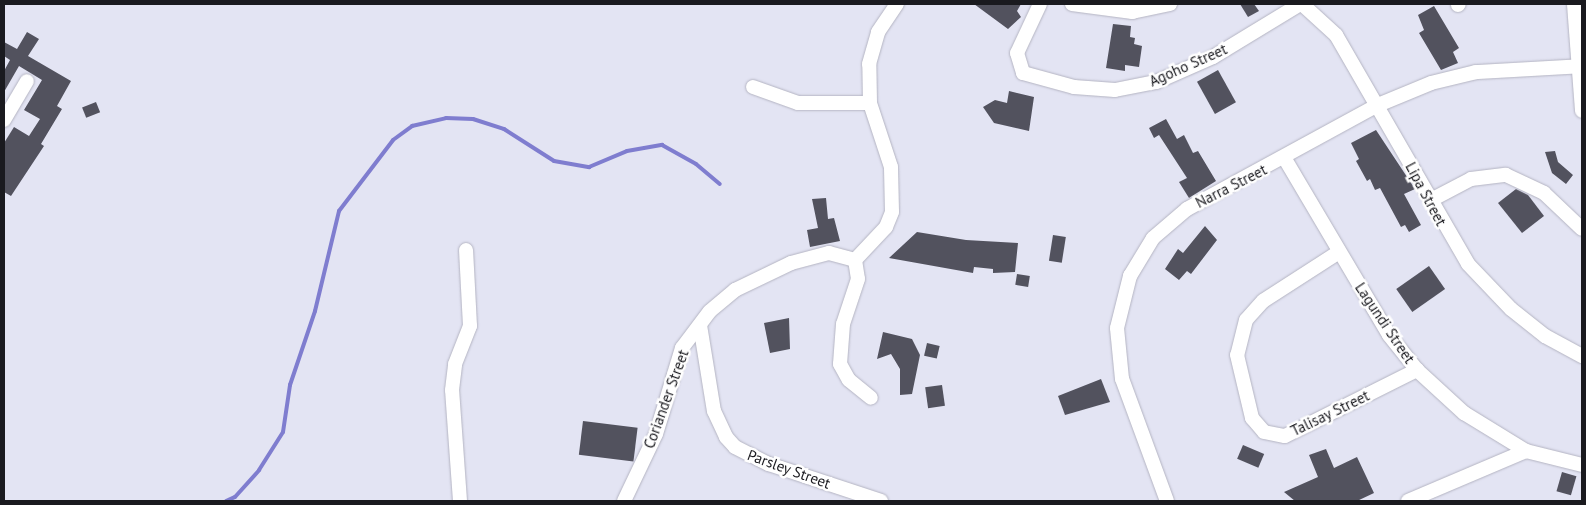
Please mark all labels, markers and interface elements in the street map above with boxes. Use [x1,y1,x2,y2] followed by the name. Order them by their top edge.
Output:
[1146,40,1230,90] street label: Agoho Street
[1402,159,1450,229] street label: Lipa Street
[1192,160,1270,212] street label: Narra Street
[1351,279,1419,367] street label: Lagundi Street
[640,347,692,451] street label: Coriander Street
[1288,386,1372,440] street label: Talisay Street
[745,446,833,492] street label: Parsley Street

